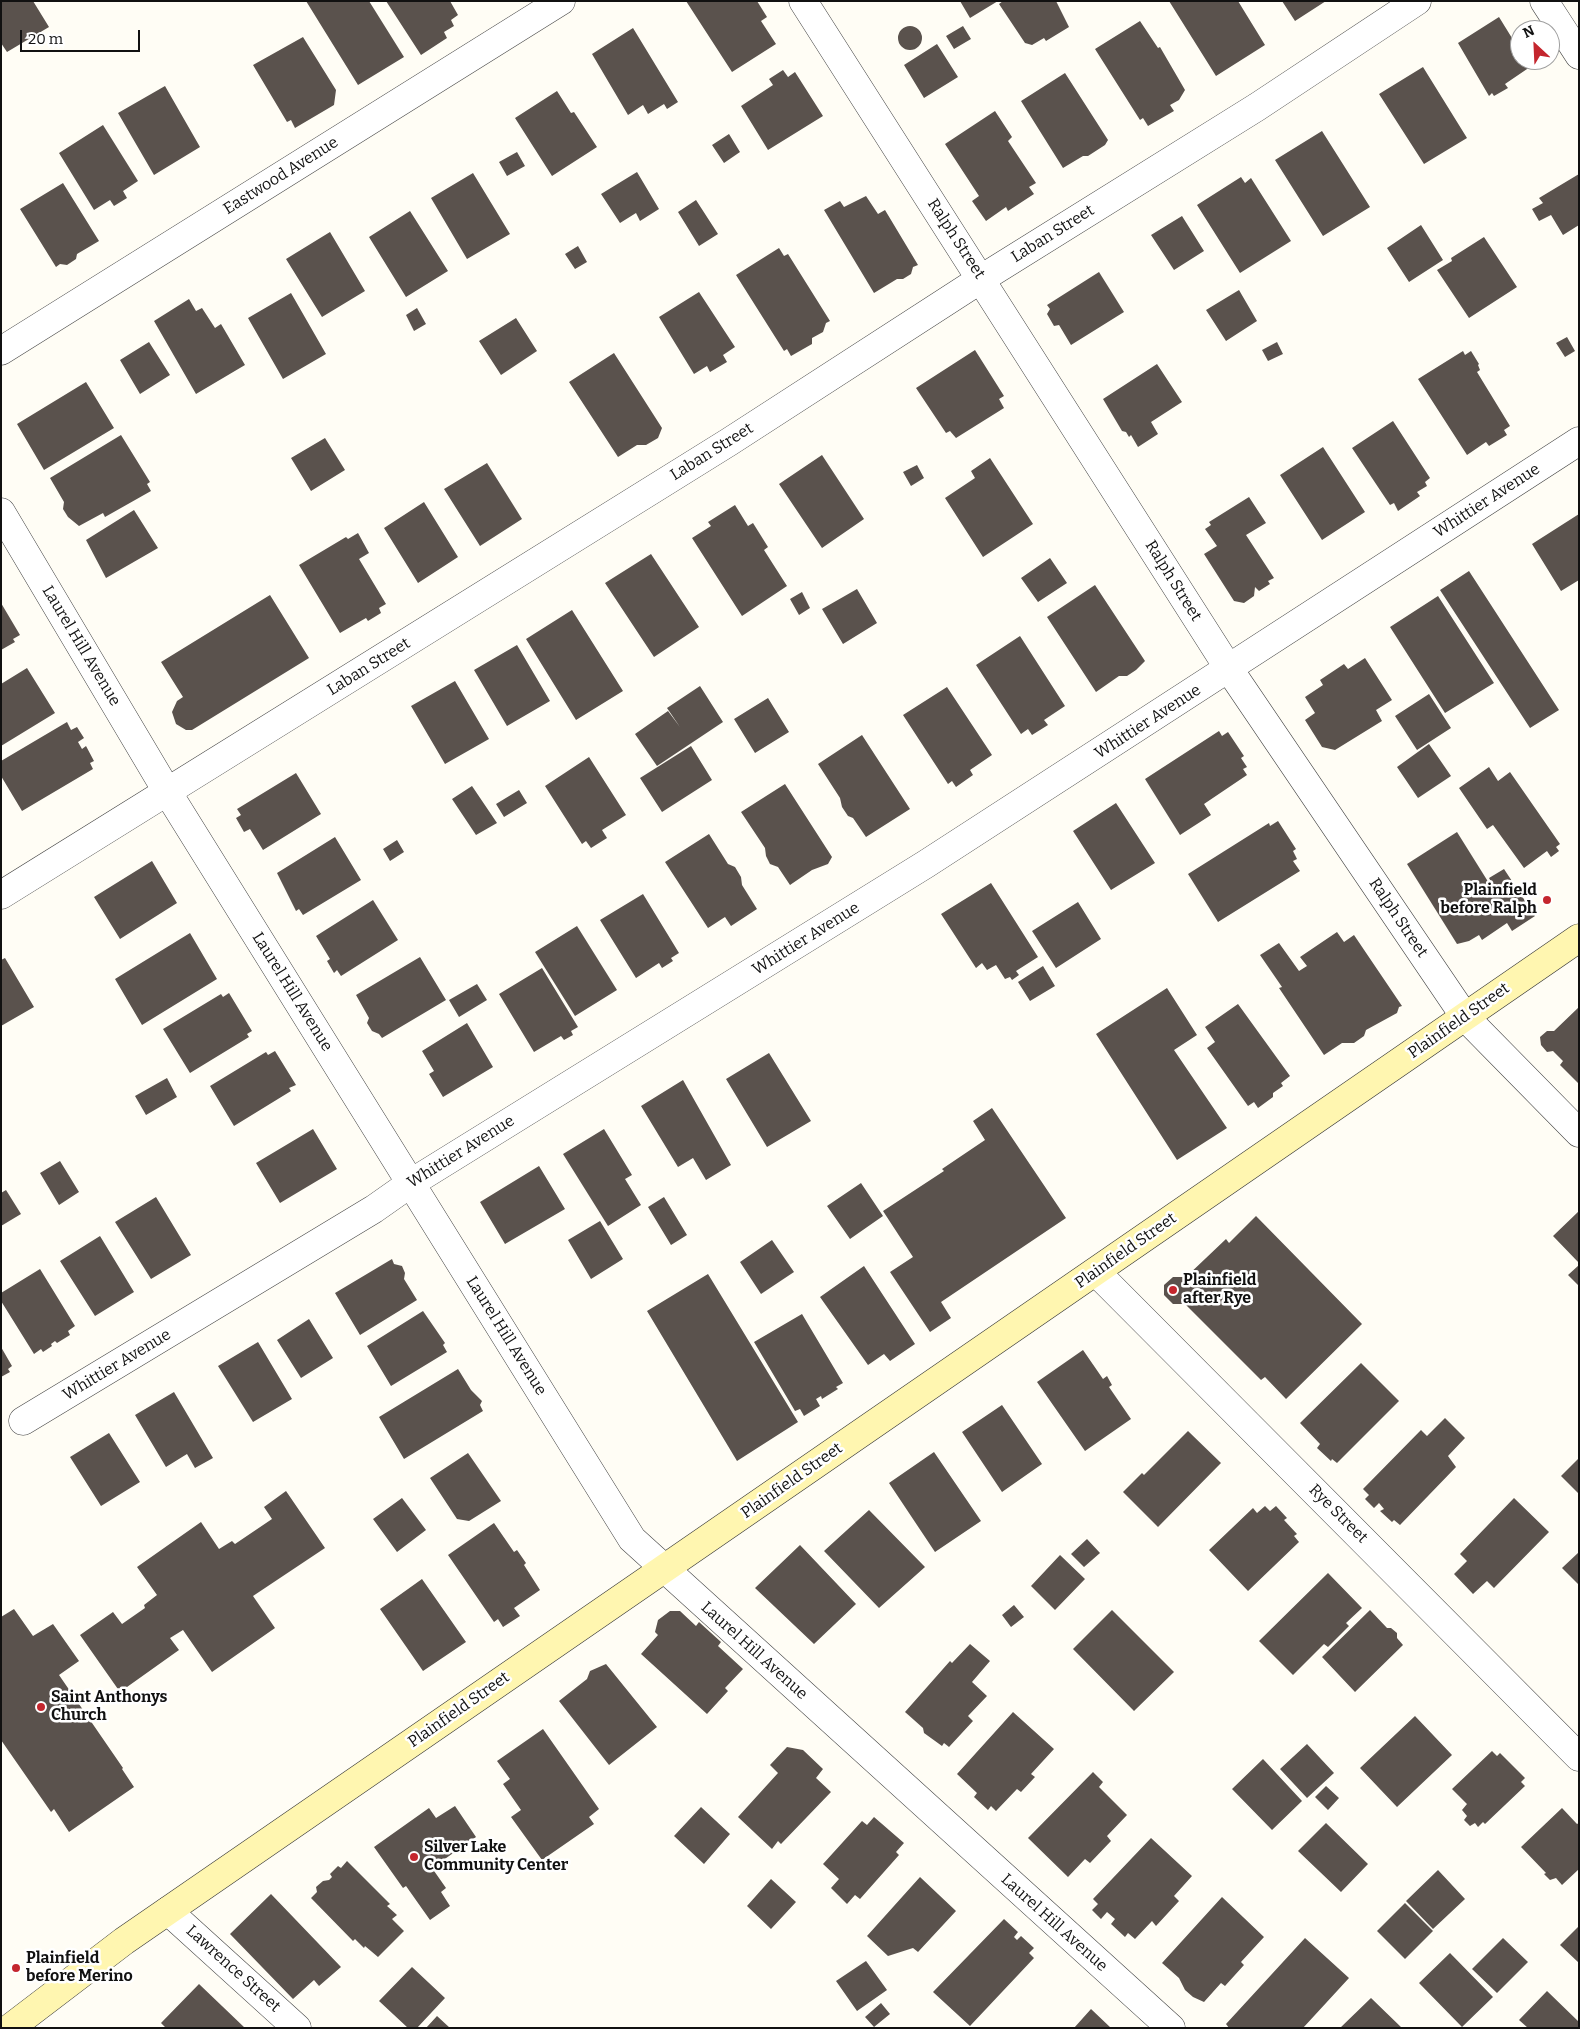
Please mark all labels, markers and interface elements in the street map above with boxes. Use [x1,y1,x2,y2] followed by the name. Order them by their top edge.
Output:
[22,20,142,52] scale bar
[1510,20,1560,70] north arrow
[1520,22,1537,42] text: N
[28,30,63,48] text: 20 m
[220,133,342,219] street label: Eastwood Avenue
[923,195,989,283] street label: Ralph Street
[1008,201,1098,267] street label: Laban Street
[667,419,757,485] street label: Laban Street
[1430,460,1544,542] street label: Whittier Avenue
[1141,537,1205,625] street label: Ralph Street
[38,582,124,710] street label: Laurel Hill Avenue
[324,634,414,700] street label: Laban Street
[1091,681,1205,763] street label: Whittier Avenue
[1364,875,1432,961] street label: Ralph Street
[1440,881,1537,919] place label: Plainfield before Ralph
[1541,894,1553,906] marker: Plainfield before Ralph
[749,898,863,980] street label: Whittier Avenue
[248,929,336,1055] street label: Laurel Hill Avenue
[1405,979,1513,1063] street label: Plainfield Street
[404,1111,518,1193] street label: Whittier Avenue
[1072,1209,1180,1293] street label: Plainfield Street
[1183,1271,1256,1309] place label: Plainfield after Rye
[462,1273,550,1399] street label: Laurel Hill Avenue
[1167,1284,1179,1296] marker: Plainfield after Rye
[60,1325,174,1405] street label: Whittier Avenue
[738,1439,846,1523] street label: Plainfield Street
[1305,1481,1371,1547] street label: Rye Street
[697,1598,811,1704] street label: Laurel Hill Avenue
[405,1668,513,1752] street label: Plainfield Street
[51,1688,167,1726] place label: Saint Anthonys Church
[35,1701,47,1713] marker: Saint Anthonys Church
[424,1838,568,1876] place label: Silver Lake Community Center
[408,1851,420,1863] marker: Silver Lake Community Center
[997,1870,1111,1976] street label: Laurel Hill Avenue
[182,1922,284,2016] street label: Lawrence Street
[26,1949,133,1987] place label: Plainfield before Merino
[10,1962,22,1974] marker: Plainfield before Merino

